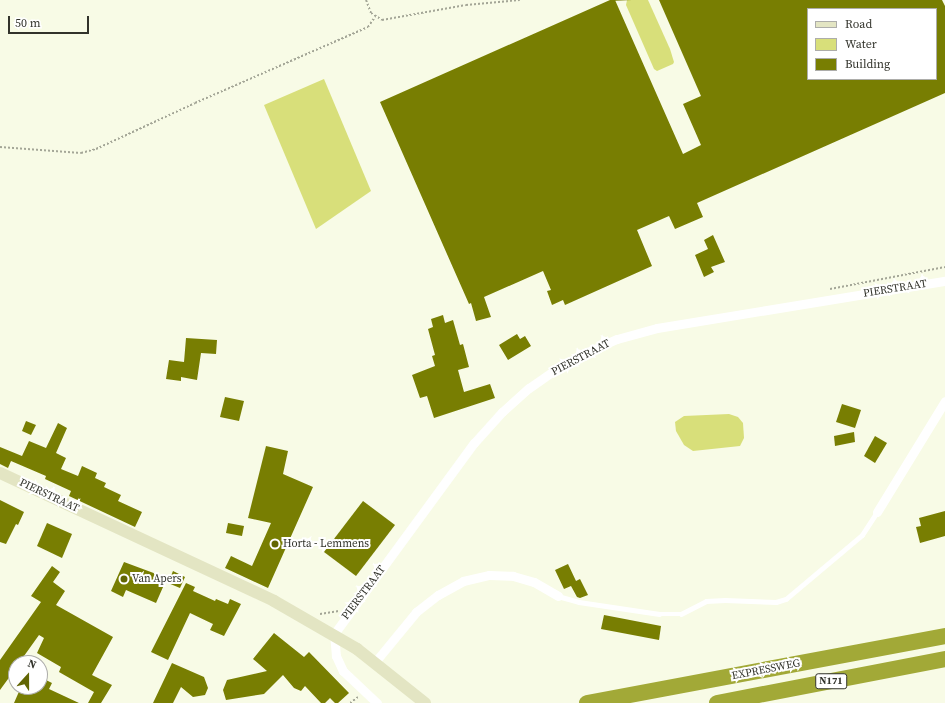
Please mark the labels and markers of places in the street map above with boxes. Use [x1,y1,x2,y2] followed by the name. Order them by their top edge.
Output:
[283,537,369,551] place label: Horta - Lemmens
[270,539,280,549] marker: Horta - Lemmens
[132,572,182,586] place label: Van Apers
[119,574,129,584] marker: Van Apers

